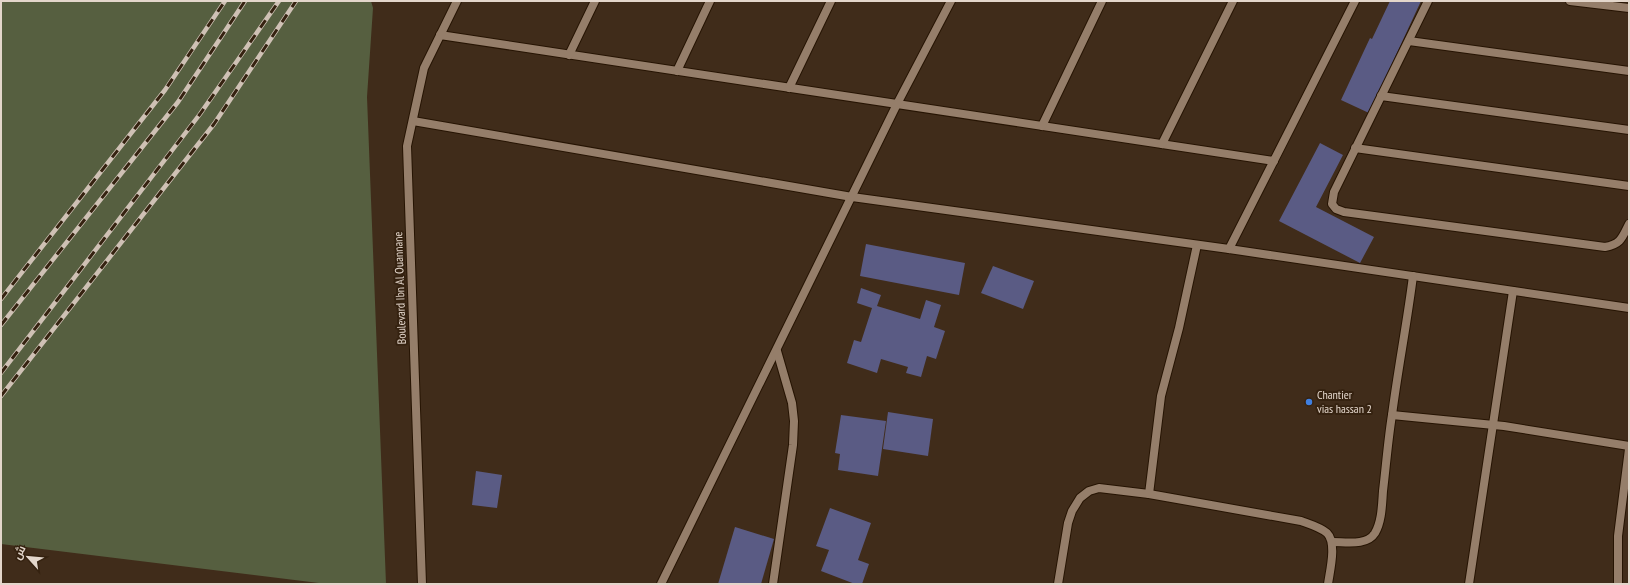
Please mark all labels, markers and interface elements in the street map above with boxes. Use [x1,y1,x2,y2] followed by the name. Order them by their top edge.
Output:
[390,231,409,345] street label: Boulevard Ibn Al Ouannane
[1317,387,1372,416] place label: Chantier vias hassan 2
[1304,397,1314,407] marker: Chantier vias hassan 2
[8,537,48,577] north arrow
[10,543,29,562] text: ش

